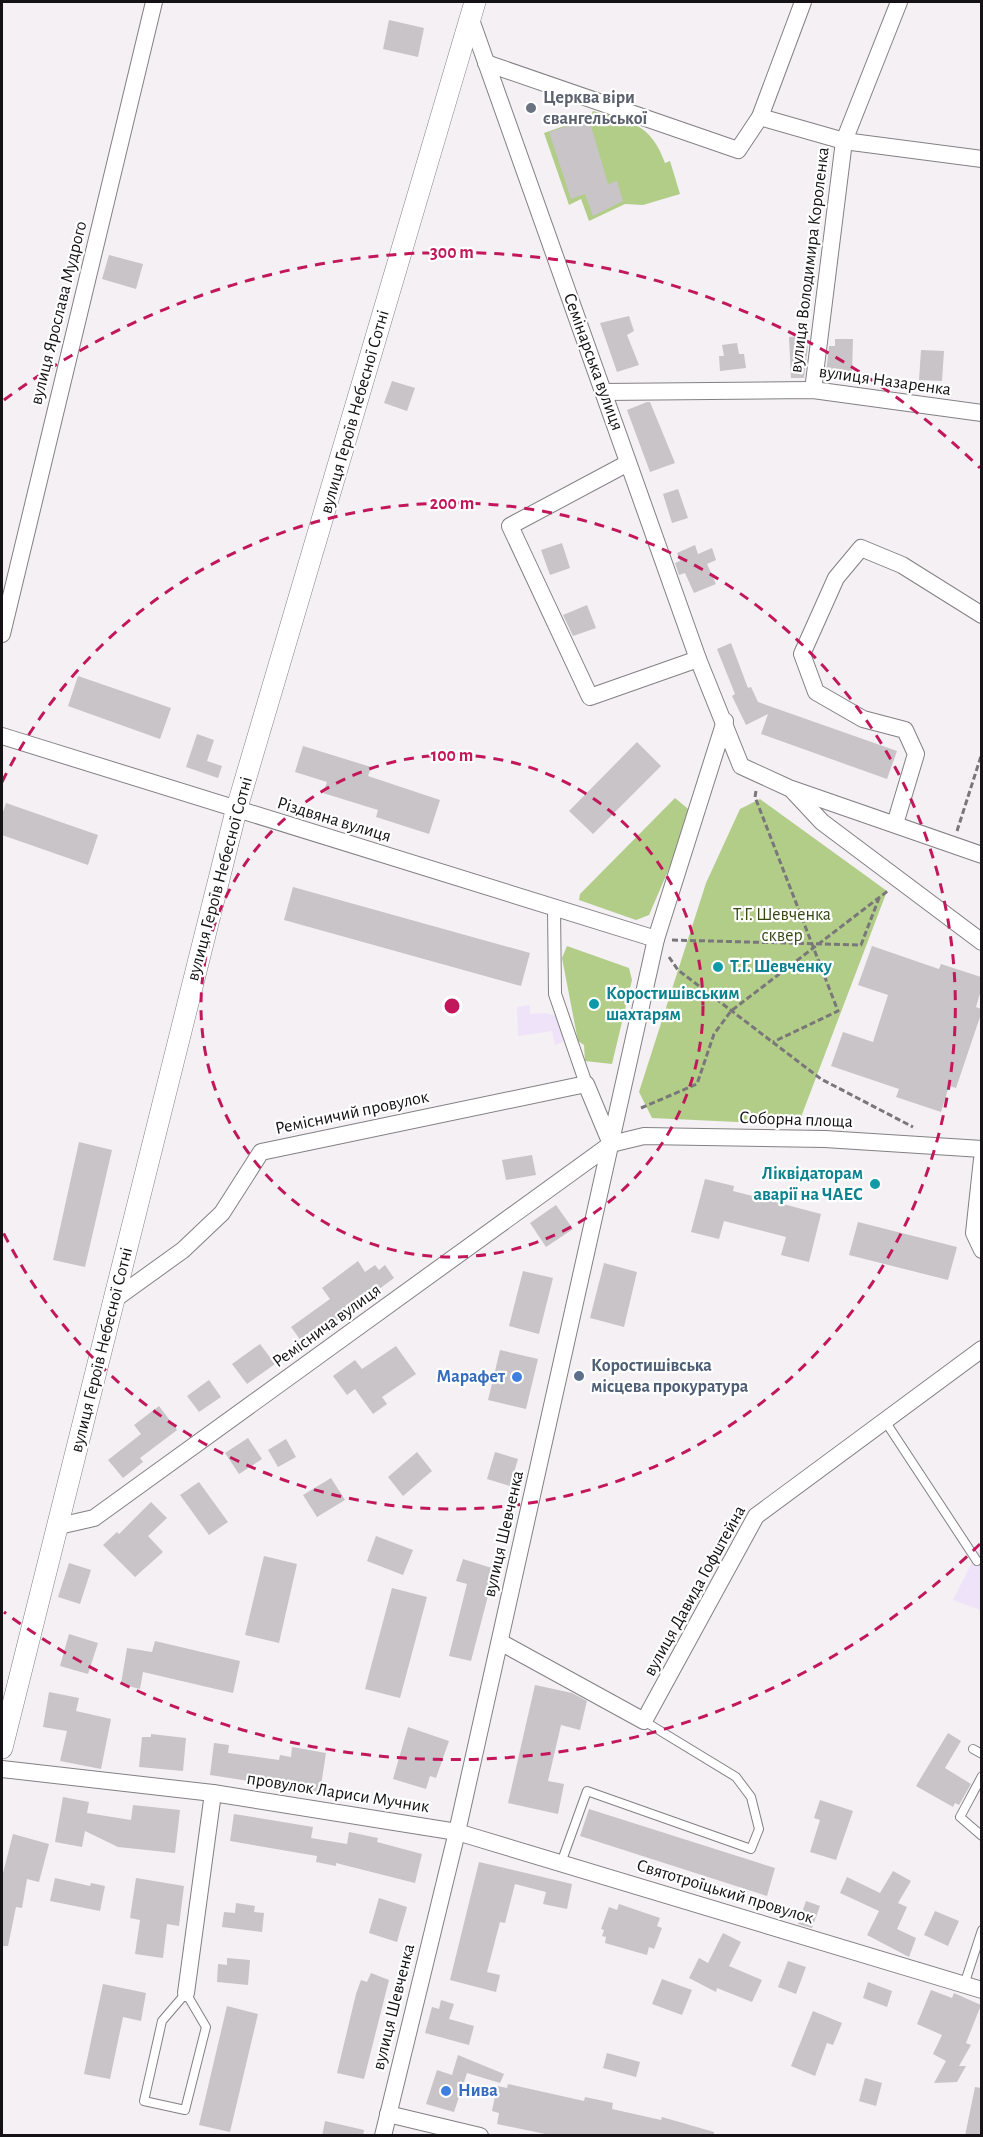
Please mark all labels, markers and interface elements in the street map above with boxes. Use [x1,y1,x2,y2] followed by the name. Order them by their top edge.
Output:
[543,89,647,128] place label: Церква віри євангельської
[524,101,538,115] marker: Церква віри євангельської
[787,146,833,374] street label: вулиця Володимира Короленка
[27,219,91,407] street label: вулиця Ярослава Мудрого
[430,244,474,262] text: 300 m
[560,291,626,433] street label: Семінарська вулиця
[316,308,393,516] street label: вулиця Героїв Небесної Сотні
[818,363,952,399] street label: вулиця Назаренка
[430,495,474,513] text: 200 m
[431,747,473,765] text: 100 m
[183,775,256,983] street label: вулиця Героїв Небесної Сотні
[275,794,393,846] street label: Різдвяна вулиця
[733,906,831,945] park label: Т.Г. Шевченка сквер
[730,958,833,976] place label: Т.Г. Шевченку
[711,960,725,974] marker: Т.Г. Шевченку
[606,985,740,1024] place label: Коростишівським шахтарям
[442,996,462,1016] centre of rings
[587,997,601,1011] marker: Коростишівським шахтарям
[274,1088,431,1138] street label: Ремісничий провулок
[739,1108,853,1131] street label: Соборна площа
[753,1165,863,1204] place label: Ліквідаторам аварії на ЧАЕС
[868,1177,882,1191] marker: Ліквідаторам аварії на ЧАЕС
[67,1245,136,1454] street label: вулиця Героїв Небесної Сотні
[269,1281,385,1371] street label: Реміснича вулиця
[591,1357,749,1396] place label: Коростишівська місцева прокуратура
[437,1368,506,1386] place label: Марафет
[572,1369,586,1383] marker: Коростишівська місцева прокуратура
[510,1370,524,1384] marker: Марафет
[481,1469,527,1599] street label: вулиця Шевченка
[641,1503,749,1679] street label: вулиця Давида Гофштейна
[245,1770,431,1816] street label: провулок Лариси Мучник
[634,1856,816,1928] street label: Святотроїцький провулок
[370,1942,418,2072] street label: вулиця Шевченка
[458,2082,498,2100] place label: Нива
[439,2084,453,2098] marker: Нива

